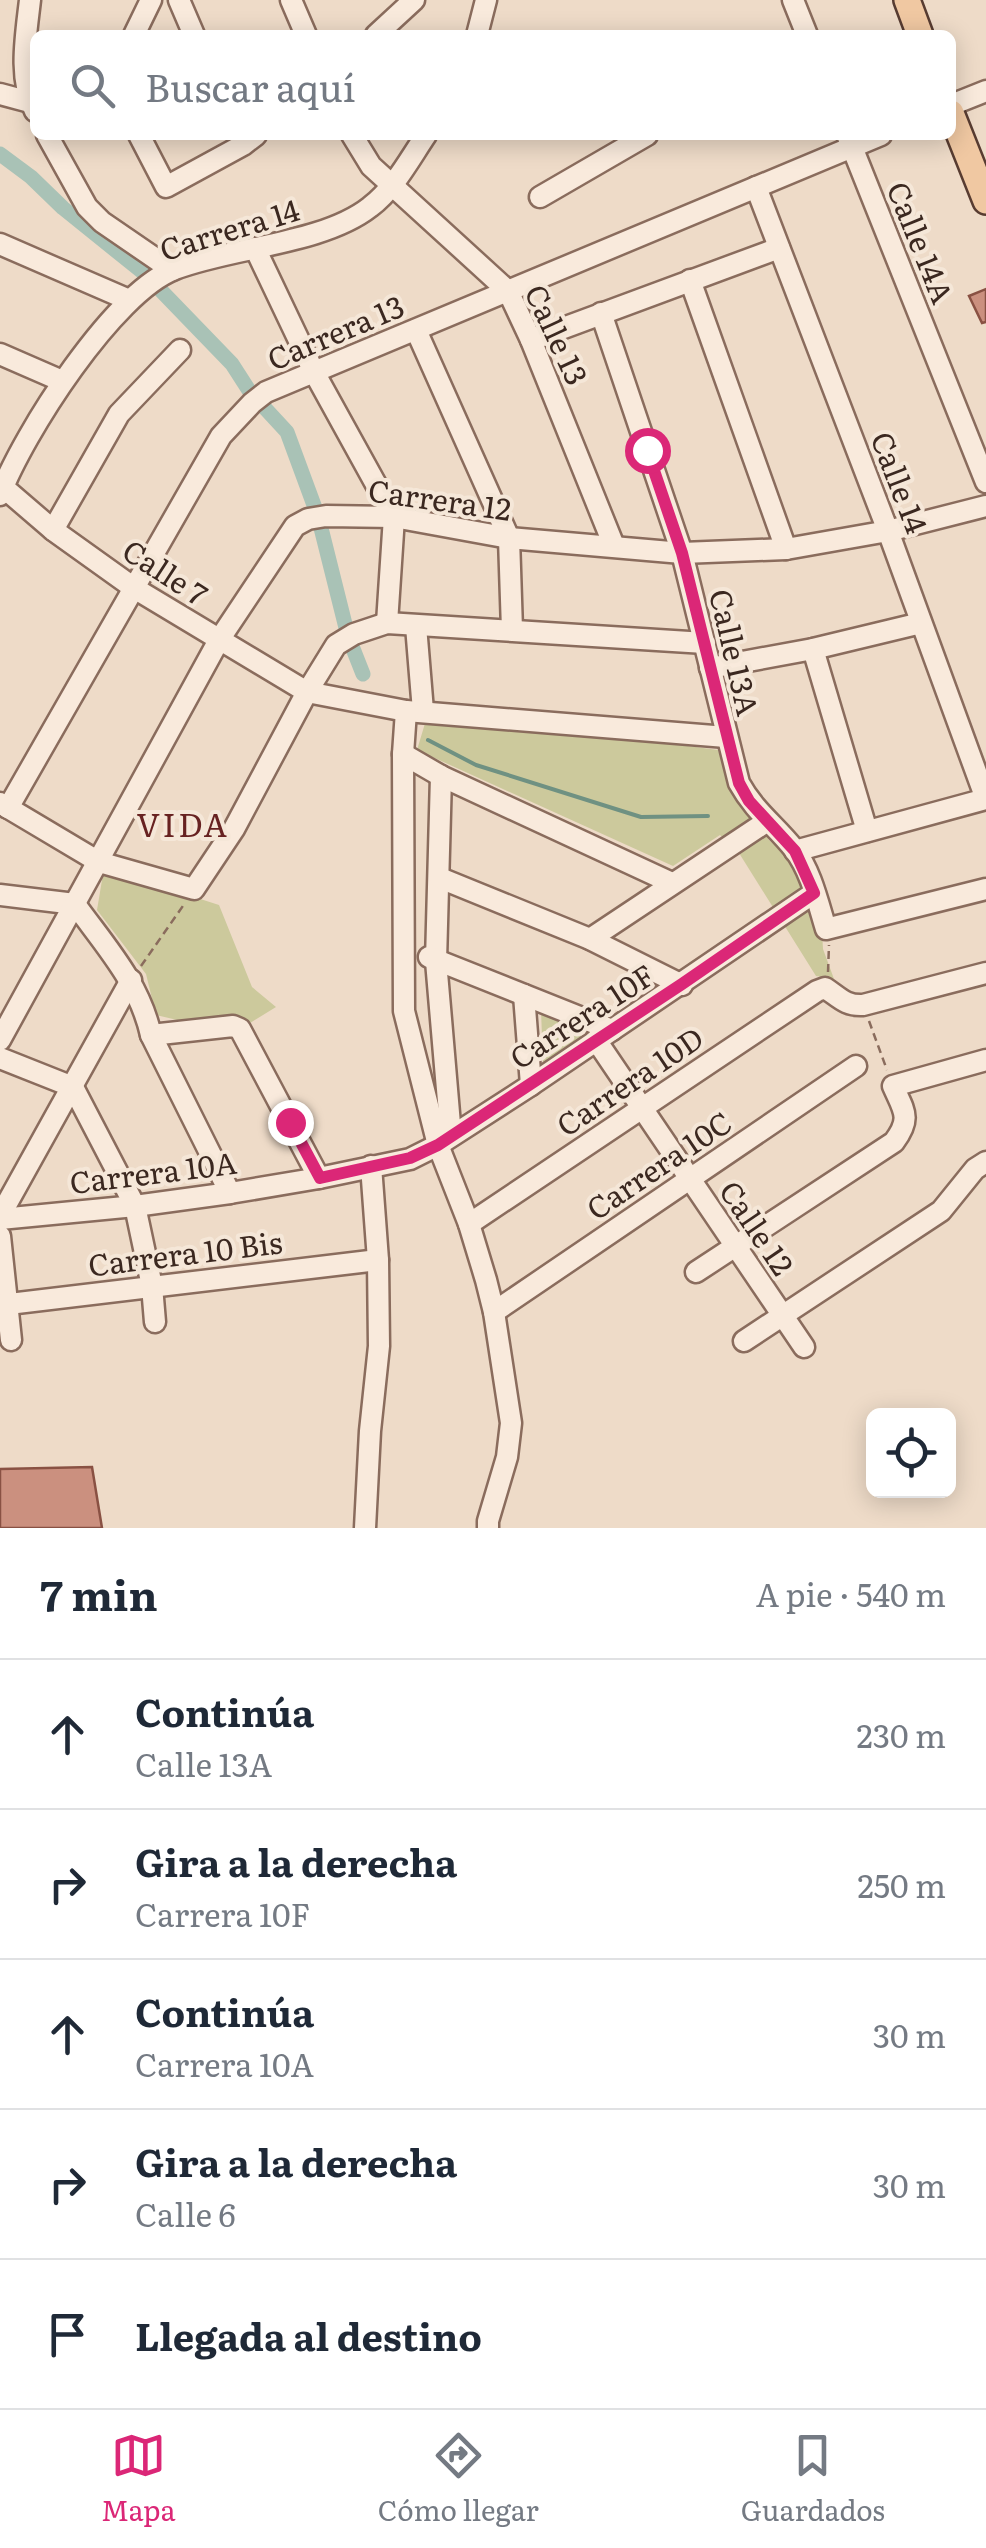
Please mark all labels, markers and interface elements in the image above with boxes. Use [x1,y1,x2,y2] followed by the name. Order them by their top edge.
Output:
[30,30,956,140] search box
[145,57,355,114] text: Buscar aquí
[65,58,120,113] icon: search
[878,175,966,309] street label: Calle 14A
[154,186,304,270] street label: Carrera 14
[516,276,600,392] street label: Calle 13
[260,282,410,380] street label: Carrera 13
[862,425,940,539] street label: Calle 14
[625,428,671,474] route start
[366,466,514,530] street label: Carrera 12
[115,527,217,615] street label: Calle 7
[700,584,772,720] street label: Calle 13A
[136,799,230,847] district label: VIDA
[500,952,662,1078] street label: Carrera 10F
[547,1015,711,1145] street label: Carrera 10D
[577,1099,739,1229] street label: Carrera 10C
[268,1100,314,1146] route end
[67,1139,239,1203] street label: Carrera 10A
[710,1171,806,1283] street label: Calle 12
[85,1218,285,1286] street label: Carrera 10 Bis
[866,1408,956,1498] map controls
[866,1408,956,1498] button: locate
[40,1562,158,1624] text: 7 min
[756,1569,946,1617] text: A pie · 540 m
[135,1682,314,1739] text: Continúa
[40,1707,95,1762] icon: ahead
[856,1710,946,1758] text: 230 m
[135,1739,272,1787] text: Calle 13A
[135,1832,457,1889] text: Gira a la derecha
[40,1857,95,1912] icon: right
[858,1860,946,1908] text: 250 m
[135,1889,310,1937] text: Carrera 10F
[135,1982,314,2039] text: Continúa
[40,2007,95,2062] icon: ahead
[873,2010,946,2058] text: 30 m
[135,2039,314,2087] text: Carrera 10A
[135,2132,457,2189] text: Gira a la derecha
[40,2157,95,2212] icon: right
[873,2160,946,2208] text: 30 m
[135,2189,236,2237] text: Calle 6
[135,2306,482,2363] text: Llegada al destino
[40,2307,95,2362] icon: arrive
[101,2428,176,2530] tab: Mapa
[378,2428,539,2530] tab: Cómo llegar
[741,2428,885,2530] tab: Guardados

